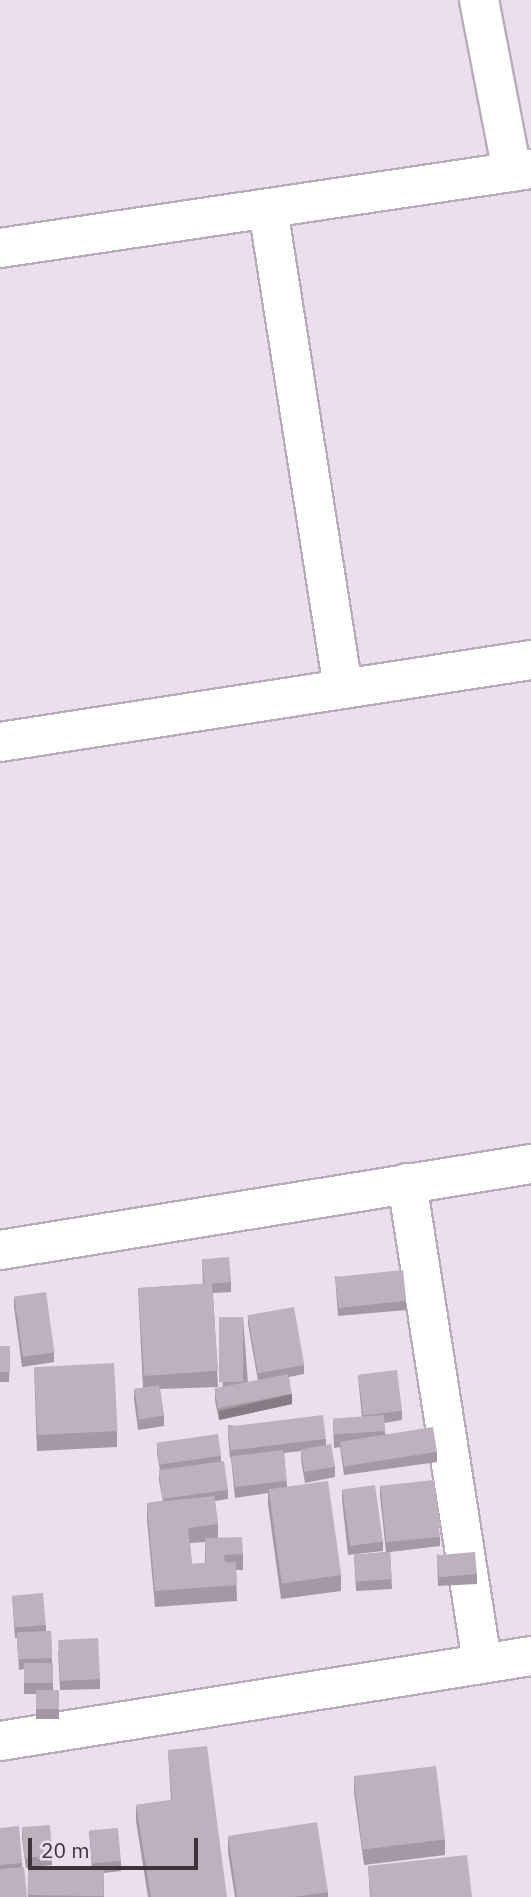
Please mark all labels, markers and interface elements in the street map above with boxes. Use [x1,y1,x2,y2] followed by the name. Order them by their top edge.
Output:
[32,1824,201,1868] scale bar
[41,1836,90,1864] text: 20 m

